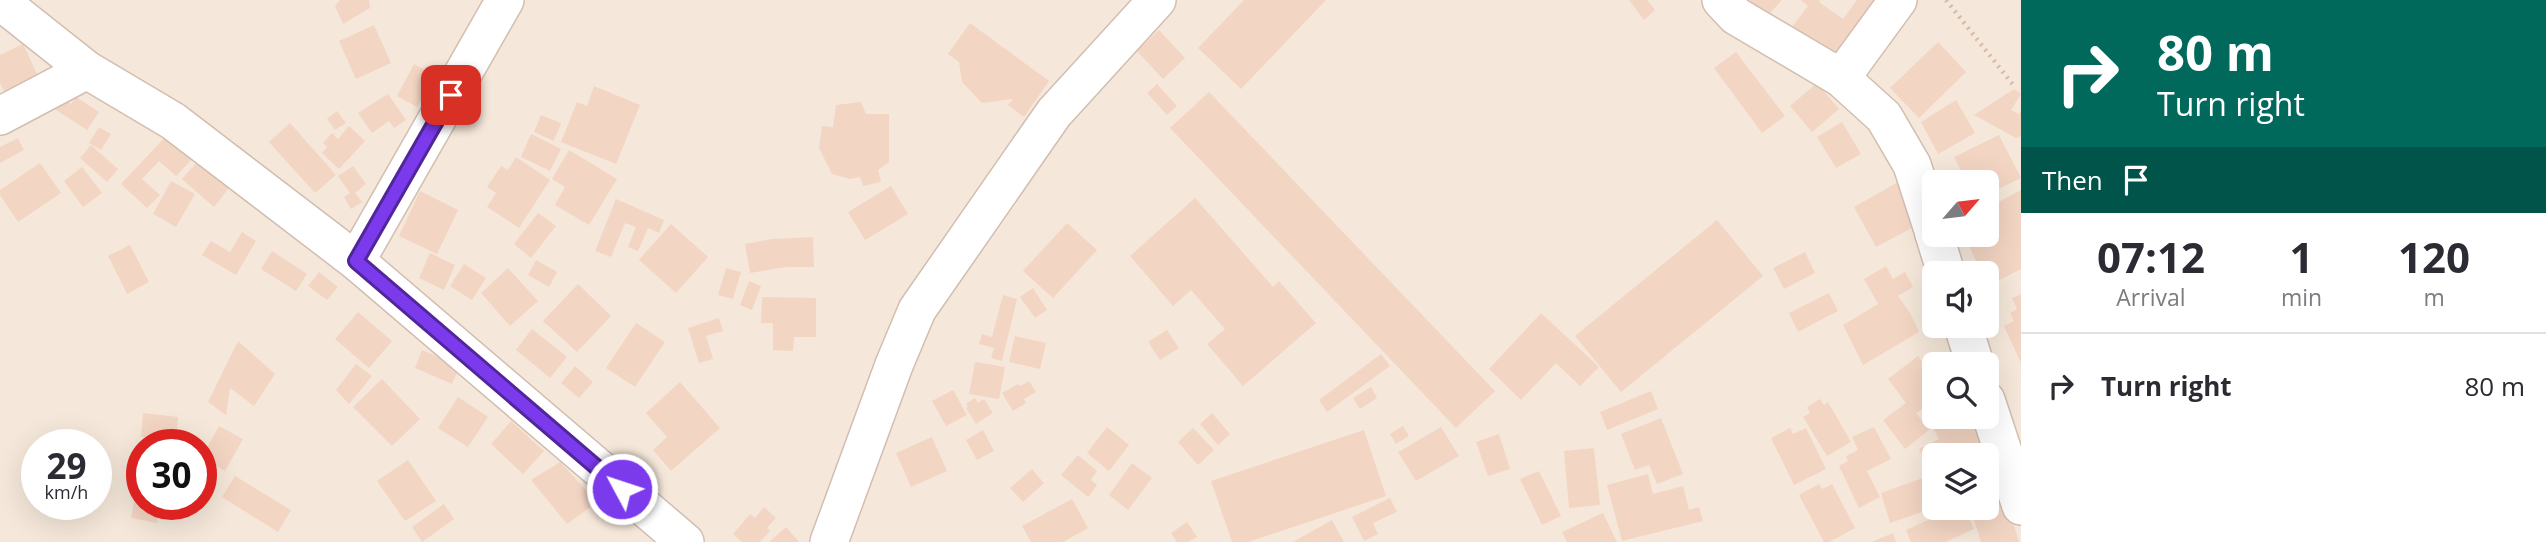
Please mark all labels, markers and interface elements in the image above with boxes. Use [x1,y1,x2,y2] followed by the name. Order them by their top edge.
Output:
[2157,19,2274,85] text: 80 m
[2042,28,2133,119] icon: right
[421,65,481,125] pin
[432,76,470,114] icon: arrive
[2157,82,2305,125] text: Turn right
[2117,161,2155,199] icon: arrive
[2042,162,2103,198] text: Then
[1922,170,1998,247] north arrow
[1922,170,1999,520] map controls
[2097,228,2205,285] text: 07:12
[2289,228,2314,285] text: 1
[2398,228,2470,285] text: 120
[1922,261,1999,338] button: sound
[2116,281,2186,313] text: Arrival
[2281,281,2322,313] text: min
[2423,281,2445,313] text: m
[1922,352,1999,429] button: search
[2042,367,2080,405] icon: right
[2101,368,2232,404] text: Turn right
[2464,368,2525,404] text: 80 m
[126,429,217,520] speed limit sign: 30
[46,442,87,489] text: 29
[1922,443,1999,520] button: layers
[585,452,659,526] position arrow
[45,480,88,504] text: km/h

